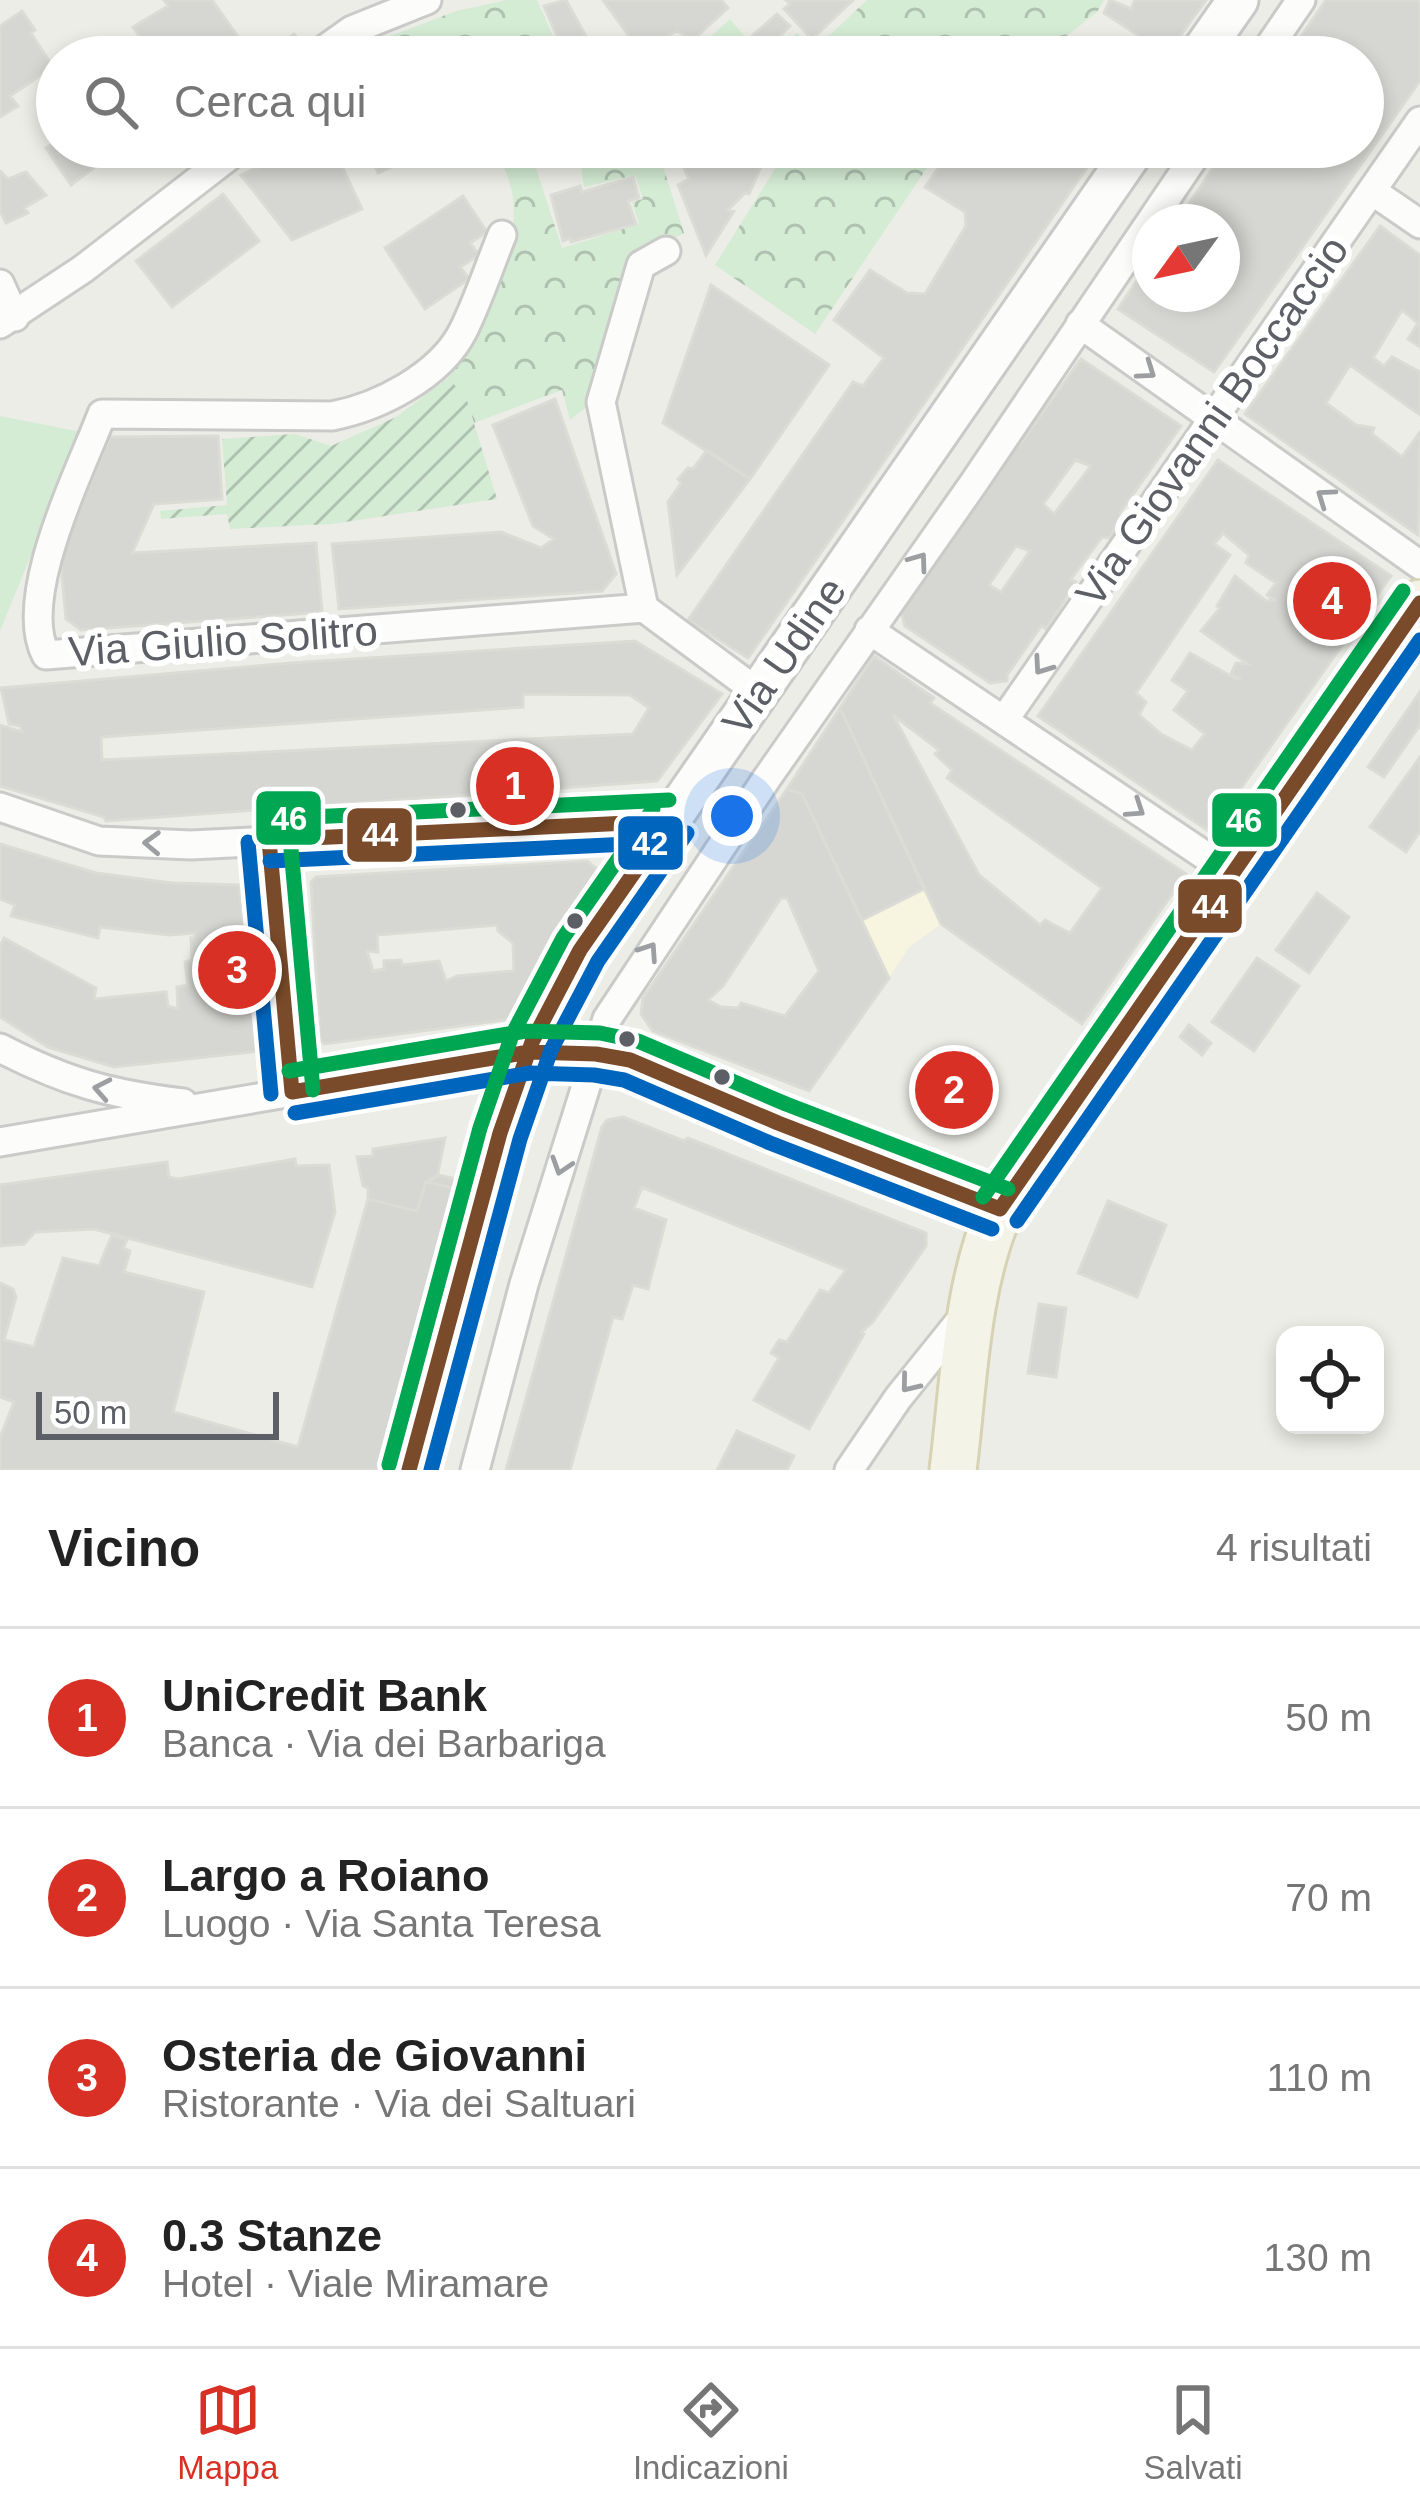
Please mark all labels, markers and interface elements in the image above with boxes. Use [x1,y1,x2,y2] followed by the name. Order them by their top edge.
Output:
[36,36,1384,168] search box
[78,69,144,135] icon: search
[174,76,367,127] text: Cerca qui
[1132,204,1240,312] north arrow
[1066,227,1358,615] street label: Via Giovanni Boccaccio
[1134,357,1155,379] one-way arrow
[1316,490,1338,512] one-way arrow
[904,553,926,574] one-way arrow
[1293,556,1371,646] pin: 4
[713,568,855,744] street label: Via Udine
[67,607,379,675] street label: Via Giulio Solitro
[1034,653,1056,675] one-way arrow
[476,741,554,831] pin: 1
[702,786,762,846] your location
[254,789,323,847] line badge: 46
[1210,791,1279,849] line badge: 46
[1122,795,1144,817] one-way arrow
[447,799,469,821] unlabelled marker
[271,800,307,837] text: 46
[1226,802,1262,839] text: 46
[345,806,414,864] line badge: 44
[616,814,685,872] line badge: 42
[362,816,399,853] text: 44
[632,825,668,862] text: 42
[142,830,161,856] one-way arrow
[1176,877,1244,935] line badge: 44
[1192,888,1229,925] text: 44
[564,910,586,932] unlabelled marker
[198,925,276,1015] pin: 3
[635,942,657,964] one-way arrow
[616,1028,638,1050] unlabelled marker
[915,1045,993,1135] pin: 2
[711,1066,733,1088] unlabelled marker
[92,1077,112,1103] one-way arrow
[551,1155,576,1176] one-way arrow
[1276,1326,1384,1434] map controls
[1276,1326,1384,1434] button: locate
[902,1371,923,1393] one-way arrow
[36,1386,279,1439] scale bar
[54,1394,127,1431] text: 50 m
[48,1520,200,1577] text: Vicino
[1216,1526,1372,1569] text: 4 risultati
[162,1670,487,1721] text: UniCredit Bank
[76,1696,98,1739] text: 1
[1285,1696,1372,1739] text: 50 m
[162,1722,606,1765] text: Banca · Via dei Barbariga
[162,1850,490,1901] text: Largo a Roiano
[76,1876,98,1919] text: 2
[1285,1876,1372,1919] text: 70 m
[162,1902,601,1945] text: Luogo · Via Santa Teresa
[162,2030,587,2081] text: Osteria de Giovanni
[76,2056,98,2099] text: 3
[1267,2056,1372,2099] text: 110 m
[162,2082,636,2125] text: Ristorante · Via dei Saltuari
[162,2210,382,2261] text: 0.3 Stanze
[76,2236,98,2279] text: 4
[1264,2236,1372,2279] text: 130 m
[162,2262,549,2305] text: Hotel · Viale Miramare
[177,2377,278,2487] tab: Mappa
[633,2377,789,2487] tab: Indicazioni
[1144,2377,1243,2487] tab: Salvati

